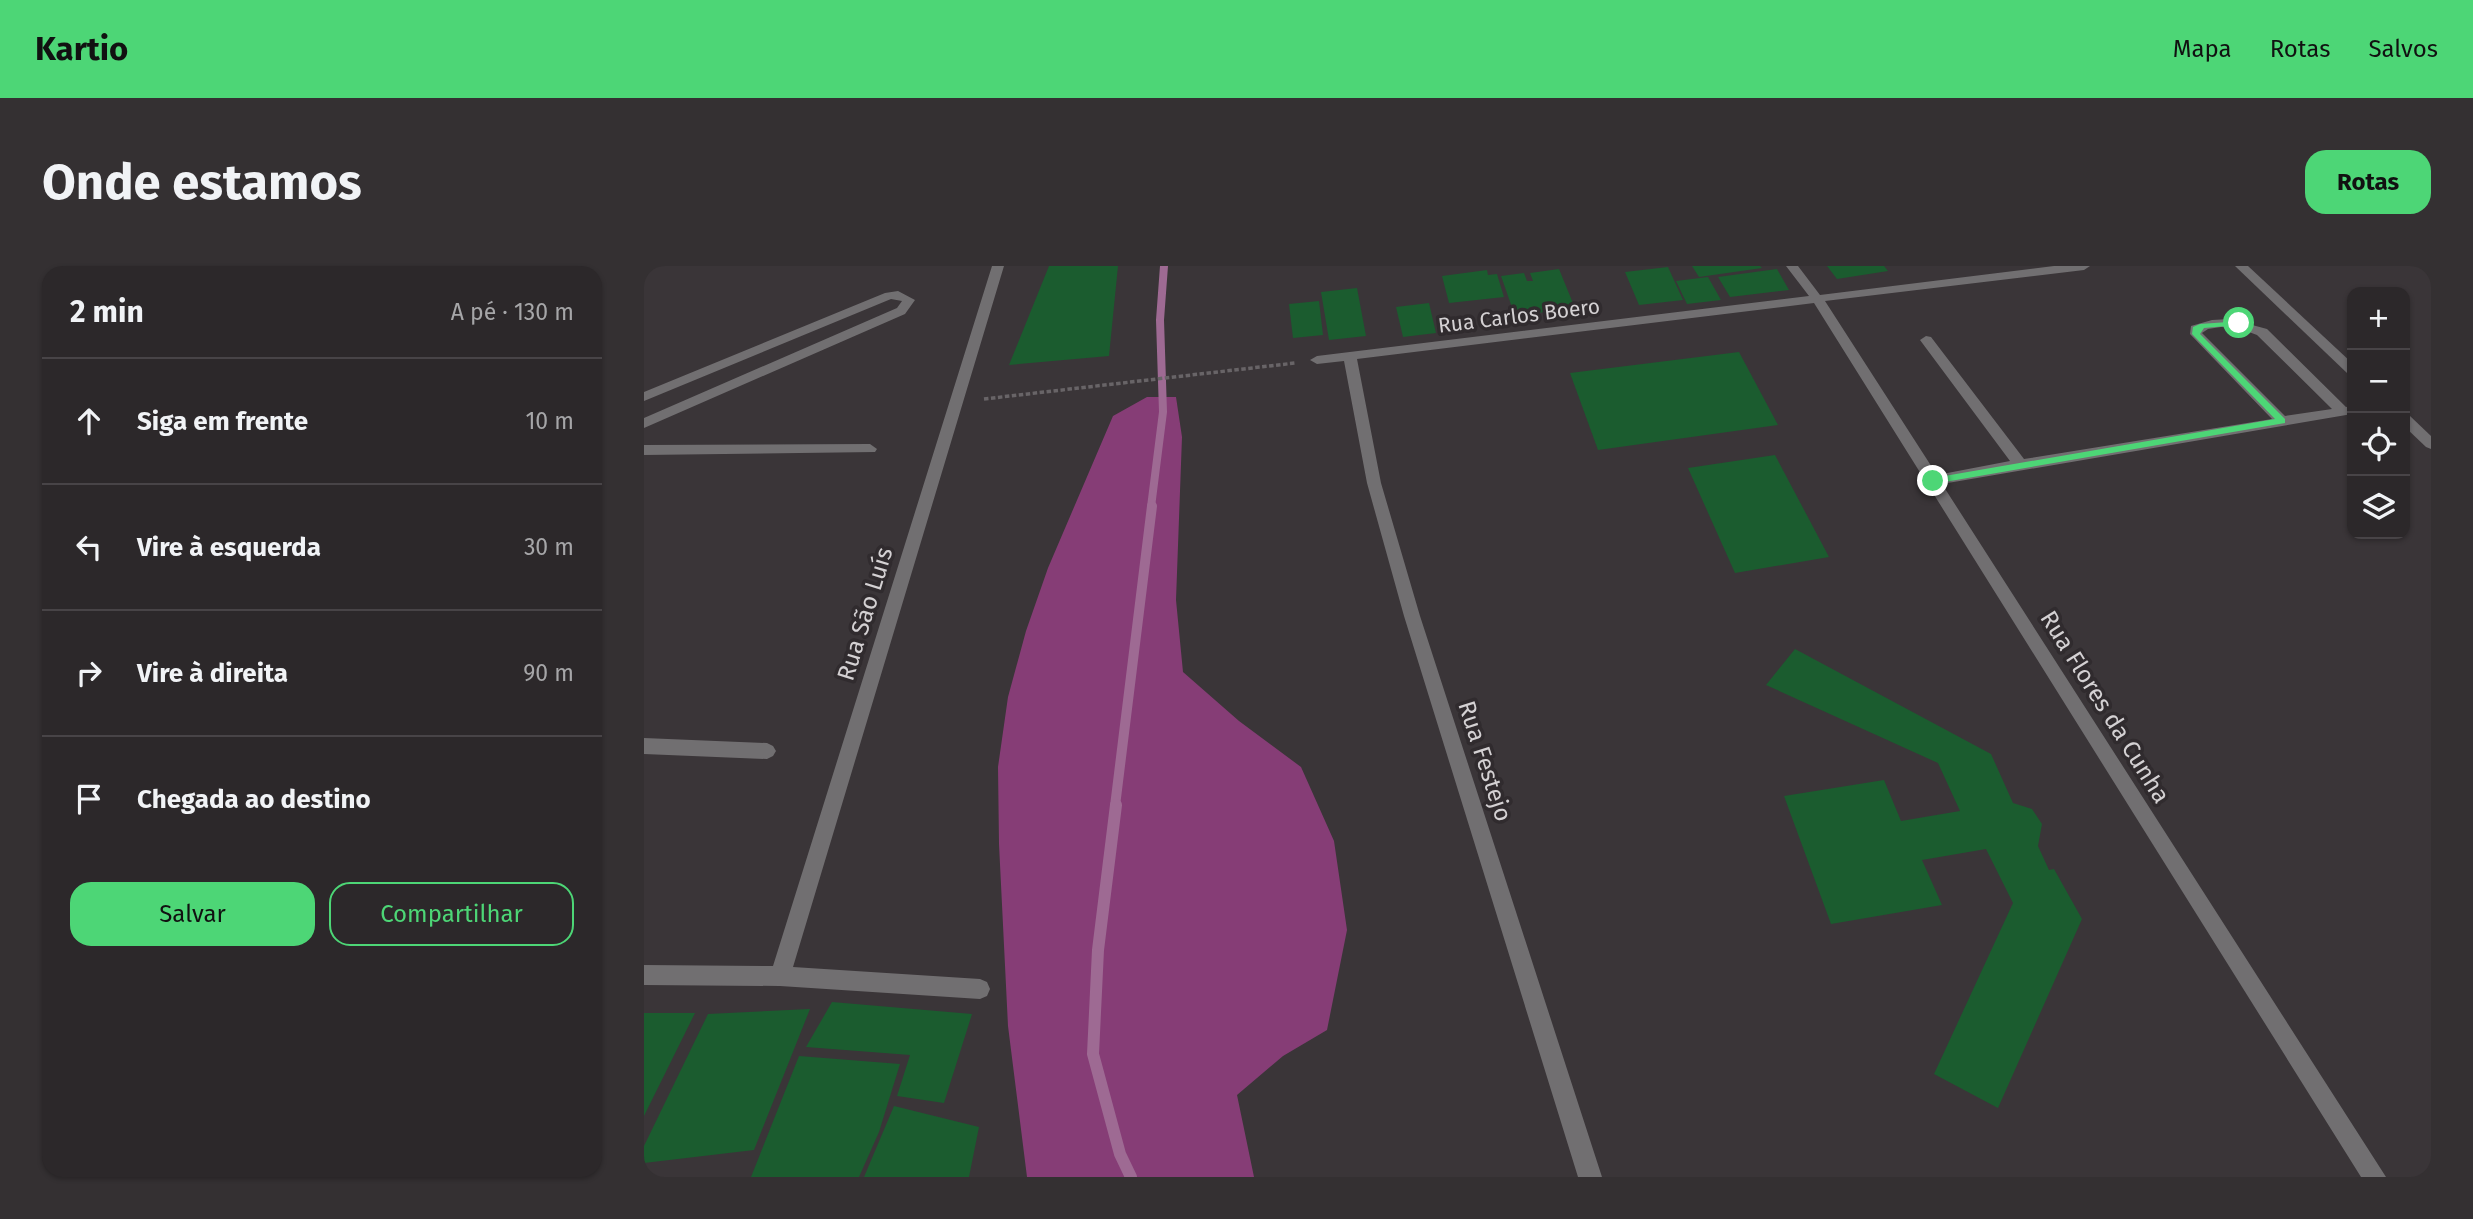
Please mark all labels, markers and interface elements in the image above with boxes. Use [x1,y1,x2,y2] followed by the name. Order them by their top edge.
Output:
[35,29,128,69] text: Kartio
[2173,35,2232,63] text: Mapa
[2270,35,2330,63] text: Rotas
[2368,35,2438,63] text: Salvos
[2305,150,2431,214] button: Rotas
[42,153,362,212] text: Onde estamos
[2347,287,2410,539] map controls
[2347,287,2410,350] button: +
[1437,293,1601,339] street label: Rua Carlos Boero
[70,294,144,330] text: 2 min
[451,298,574,326] text: A pé · 130 m
[2223,307,2254,338] route start
[2347,350,2410,413] button: −
[70,402,108,440] icon: ahead
[137,406,308,437] text: Siga em frente
[525,407,574,435] text: 10 m
[2347,413,2410,476] button: locate
[1917,465,1948,496] route end
[2347,476,2410,539] button: layers
[70,528,108,566] icon: left
[137,532,321,563] text: Vire à esquerda
[524,533,574,561] text: 30 m
[831,544,899,684] street label: Rua São Luís
[2034,606,2176,808] street label: Rua Flores da Cunha
[70,654,108,692] icon: right
[137,658,288,689] text: Vire à direita
[523,659,574,687] text: 90 m
[1452,697,1518,825] street label: Rua Festejo
[70,780,108,818] icon: arrive
[137,784,371,815] text: Chegada ao destino
[70,882,315,946] button: Salvar
[329,882,574,946] button: Compartilhar

